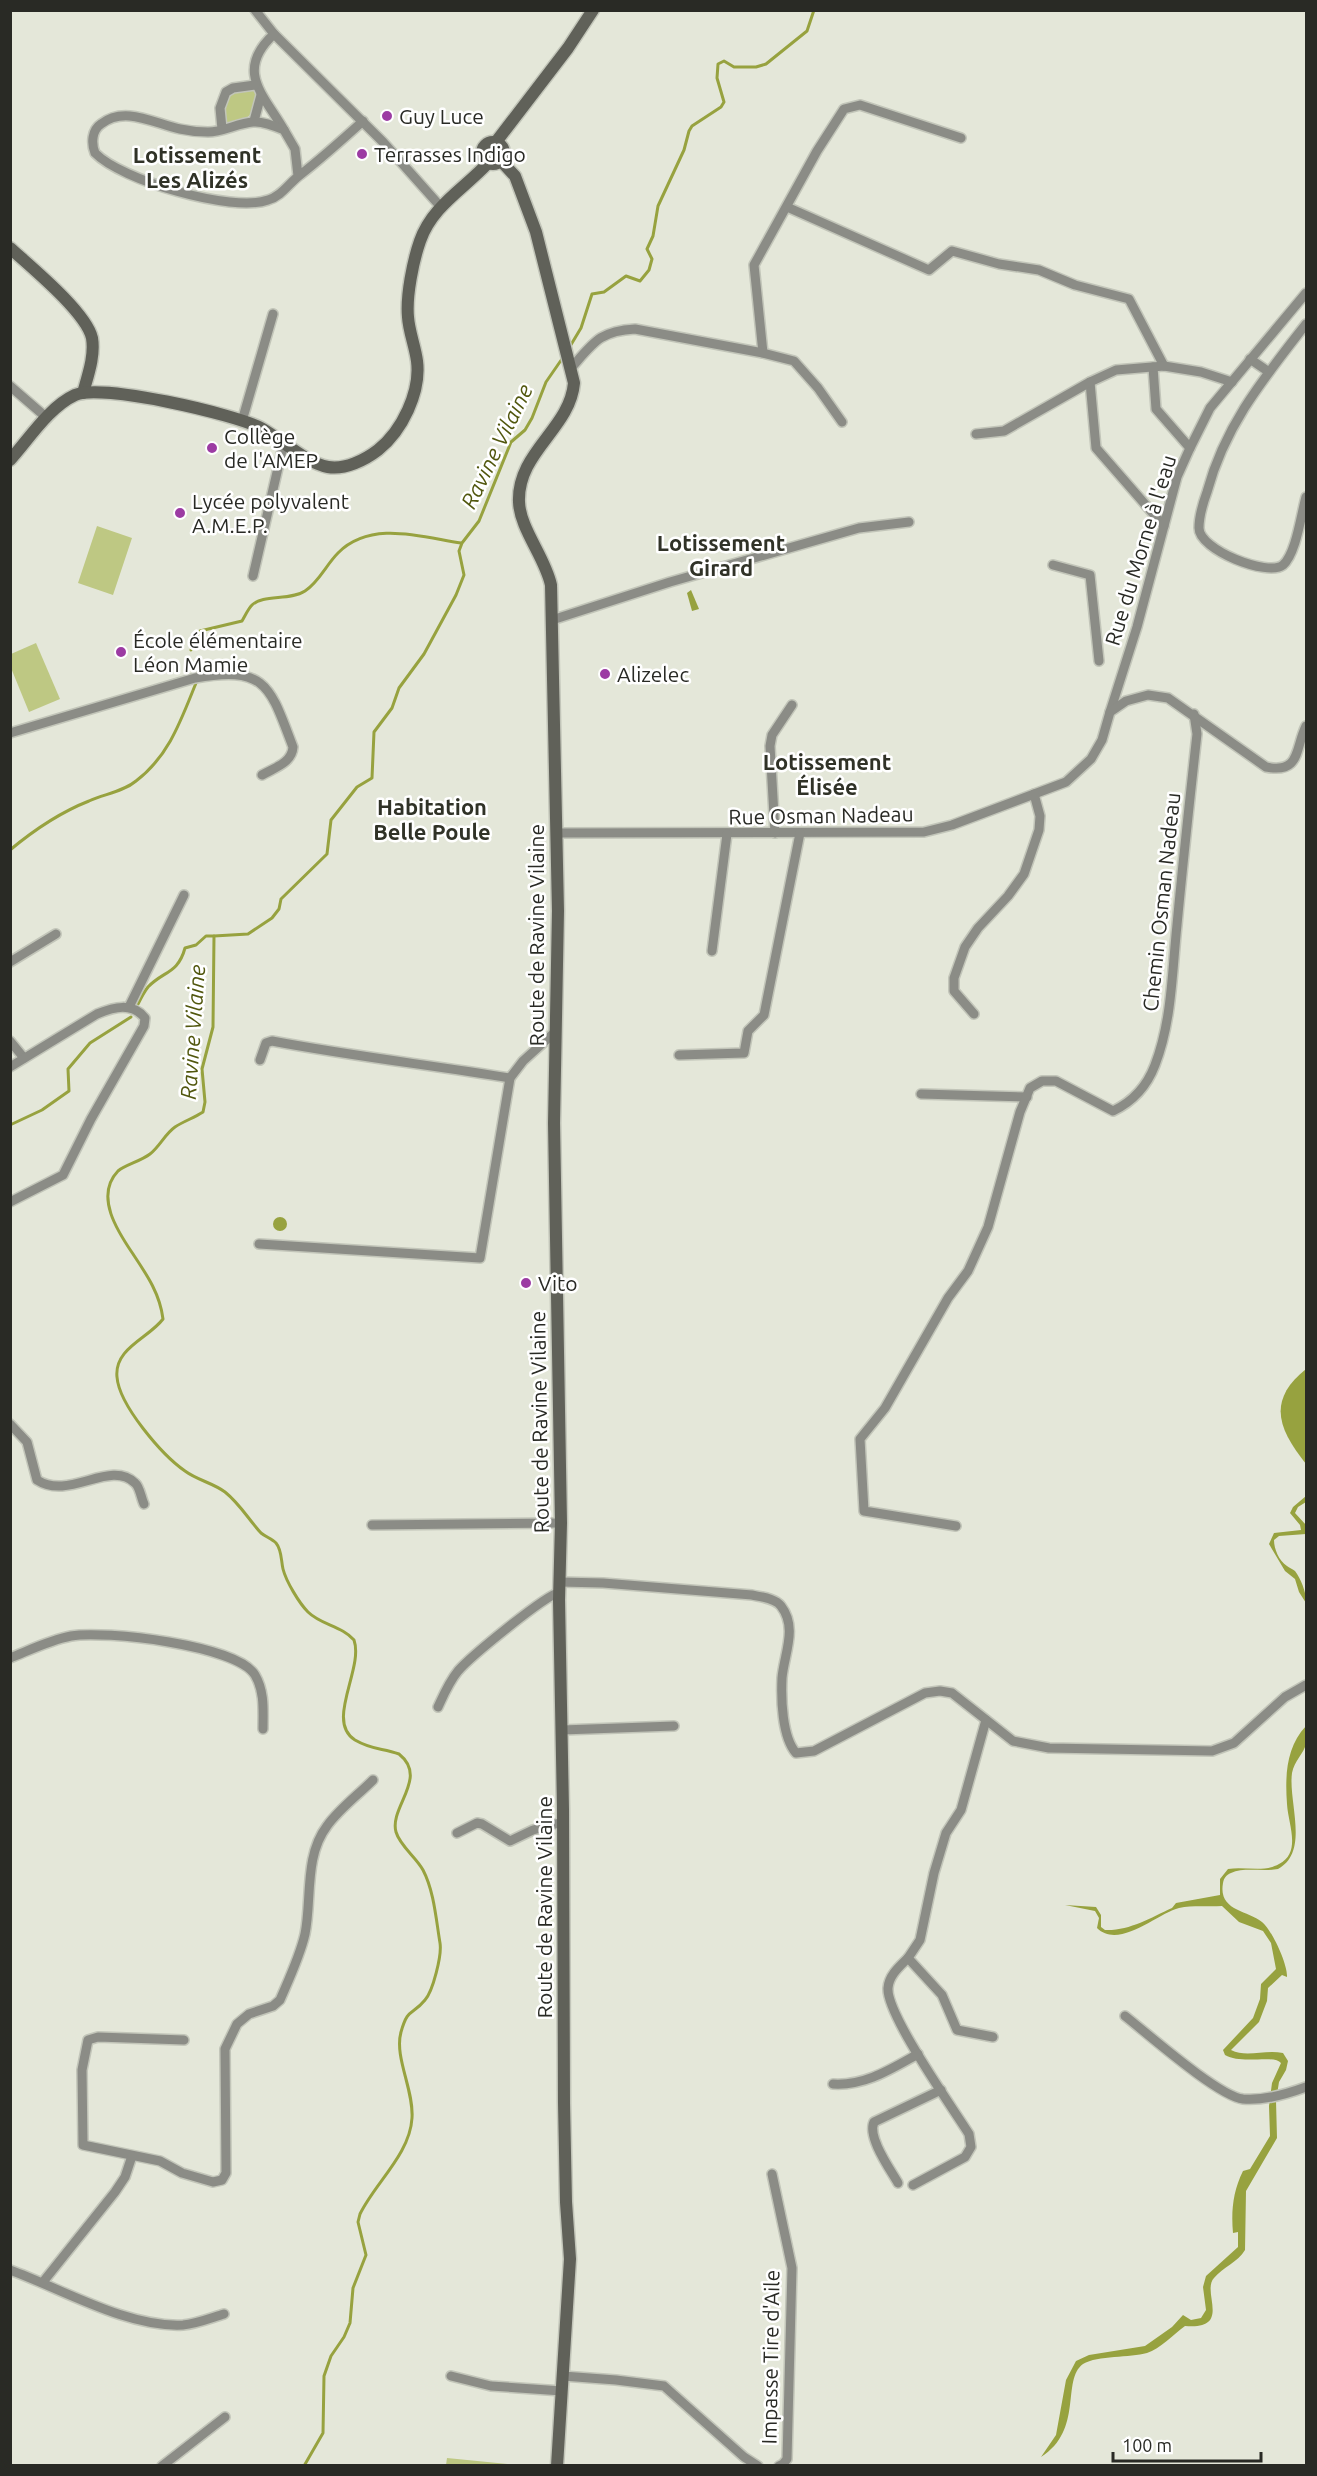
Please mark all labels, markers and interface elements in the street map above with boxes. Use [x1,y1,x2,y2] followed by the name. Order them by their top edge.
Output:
[399,104,484,128] place label: Guy Luce
[380,109,394,123] marker: Guy Luce
[133,142,261,192] district label: Lotissement Les Alizés
[374,142,526,166] place label: Terrasses Indigo
[355,147,369,161] marker: Terrasses Indigo
[455,380,537,512] water label: Ravine Vilaine
[224,424,318,472] place label: Collège de l'AMEP
[205,441,219,455] marker: Collège de l'AMEP
[1100,452,1180,648] street label: Rue du Morne à l'eau
[192,489,349,537] place label: Lycée polyvalent A.M.E.P.
[173,506,187,520] marker: Lycée polyvalent A.M.E.P.
[657,530,785,580] district label: Lotissement Girard
[133,628,303,676] place label: École élémentaire Léon Mamie
[114,645,128,659] marker: École élémentaire Léon Mamie
[617,662,689,686] place label: Alizelec
[598,667,612,681] marker: Alizelec
[763,749,891,799] district label: Lotissement Élisée
[1138,791,1184,1013] street label: Chemin Osman Nadeau
[373,794,491,844] district label: Habitation Belle Poule
[728,801,914,829] street label: Rue Osman Nadeau
[524,824,548,1046] street label: Route de Ravine Vilaine
[175,964,209,1100] water label: Ravine Vilaine
[538,1271,578,1295] place label: Vito
[519,1276,533,1290] marker: Vito
[525,1311,553,1533] street label: Route de Ravine Vilaine
[532,1796,556,2018] street label: Route de Ravine Vilaine
[756,2269,784,2445] street label: Impasse Tire d'Aile
[1113,2425,1262,2463] scale bar
[1122,2435,1172,2455] text: 100 m

